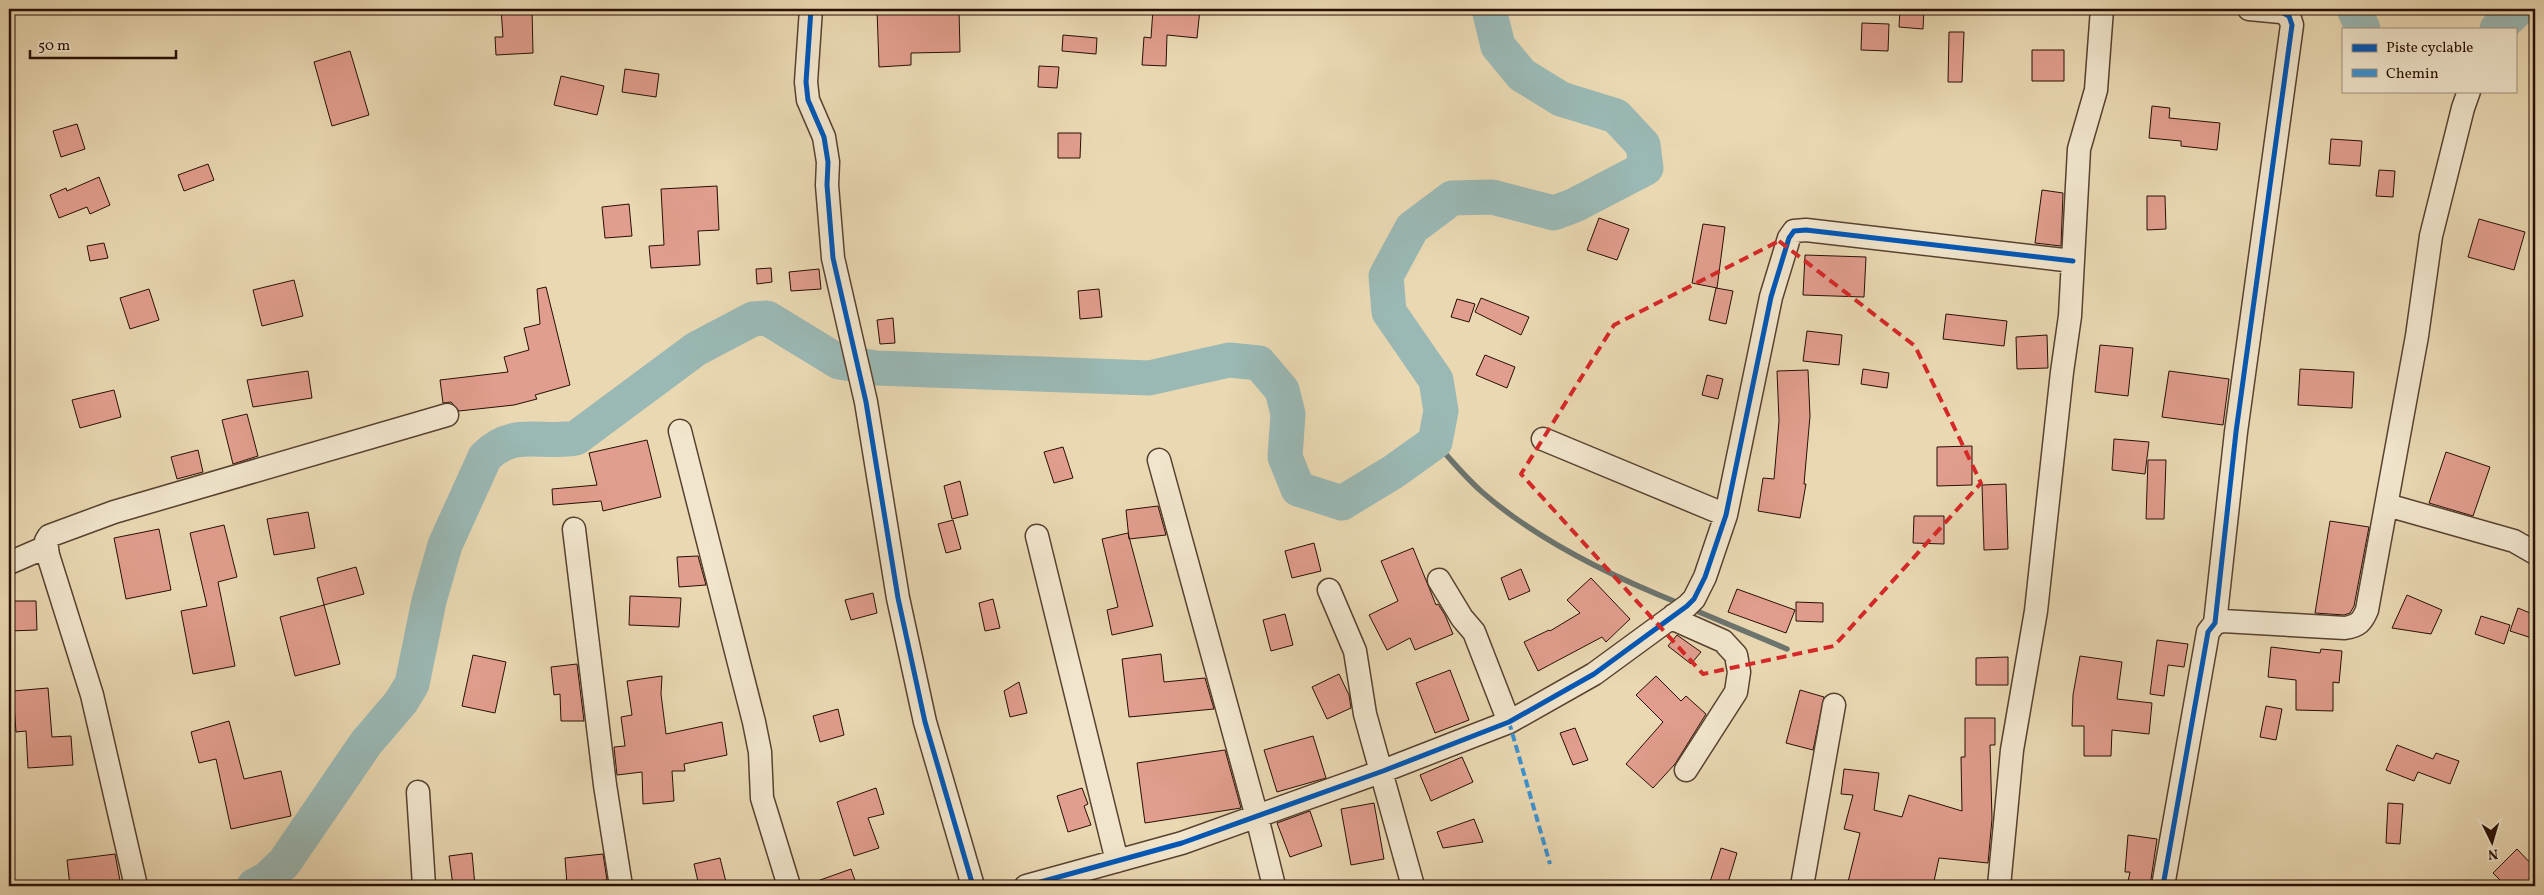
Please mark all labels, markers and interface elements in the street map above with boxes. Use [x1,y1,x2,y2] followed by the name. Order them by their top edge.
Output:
[30,28,176,60] scale bar
[2342,28,2516,92] legend
[38,36,70,57] text: 50 m
[2386,38,2473,59] text: Piste cyclable
[2386,64,2439,85] text: Chemin
[2466,818,2516,868] north arrow
[2487,844,2499,863] text: N

